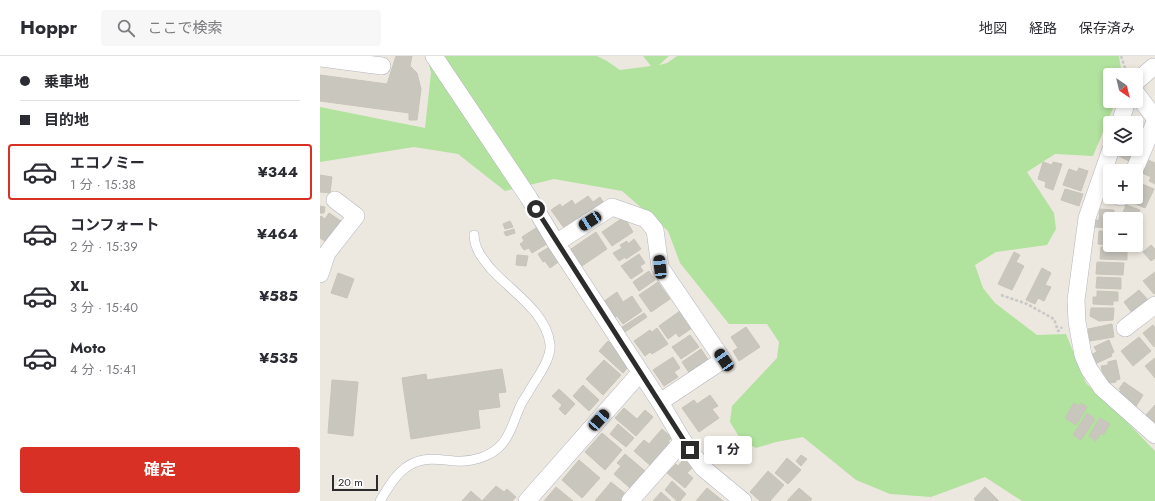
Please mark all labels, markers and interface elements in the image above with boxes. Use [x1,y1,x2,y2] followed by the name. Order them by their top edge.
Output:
[101,10,381,46] search box
[20,14,77,41] text: Hoppr
[115,17,137,39] icon: search
[147,17,222,39] text: ここで検索
[979,18,1007,38] text: 地図
[1029,18,1057,38] text: 経路
[1079,18,1135,38] text: 保存済み
[1103,68,1143,108] north arrow
[1103,68,1143,252] map controls
[44,71,89,93] text: 乗車地
[44,109,89,131] text: 目的地
[1103,116,1143,156] button: layers
[70,152,145,174] text: エコノミー
[22,154,58,190] icon: car
[258,161,298,183] text: ¥344
[1103,164,1143,204] button: +
[70,175,136,194] text: 1 分 · 15:38
[527,200,545,218] route start
[577,209,603,233] car
[1103,212,1143,252] button: −
[70,214,160,236] text: コンフォート
[22,216,58,252] icon: car
[257,223,298,245] text: ¥464
[70,237,138,256] text: 2 分 · 15:39
[653,254,667,280] car
[70,275,88,297] text: XL
[22,278,58,314] icon: car
[259,285,298,307] text: ¥585
[70,298,138,317] text: 3 分 · 15:40
[70,337,106,359] text: Moto
[22,340,58,376] icon: car
[259,347,298,369] text: ¥535
[712,347,736,373] car
[70,360,137,379] text: 4 分 · 15:41
[587,407,611,433] car
[704,436,752,464] callout: 1 分
[716,440,740,459] text: 1 分
[681,441,699,459] route end
[20,447,300,493] button: 確定
[332,473,378,492] scale bar
[338,474,363,490] text: 20 m

